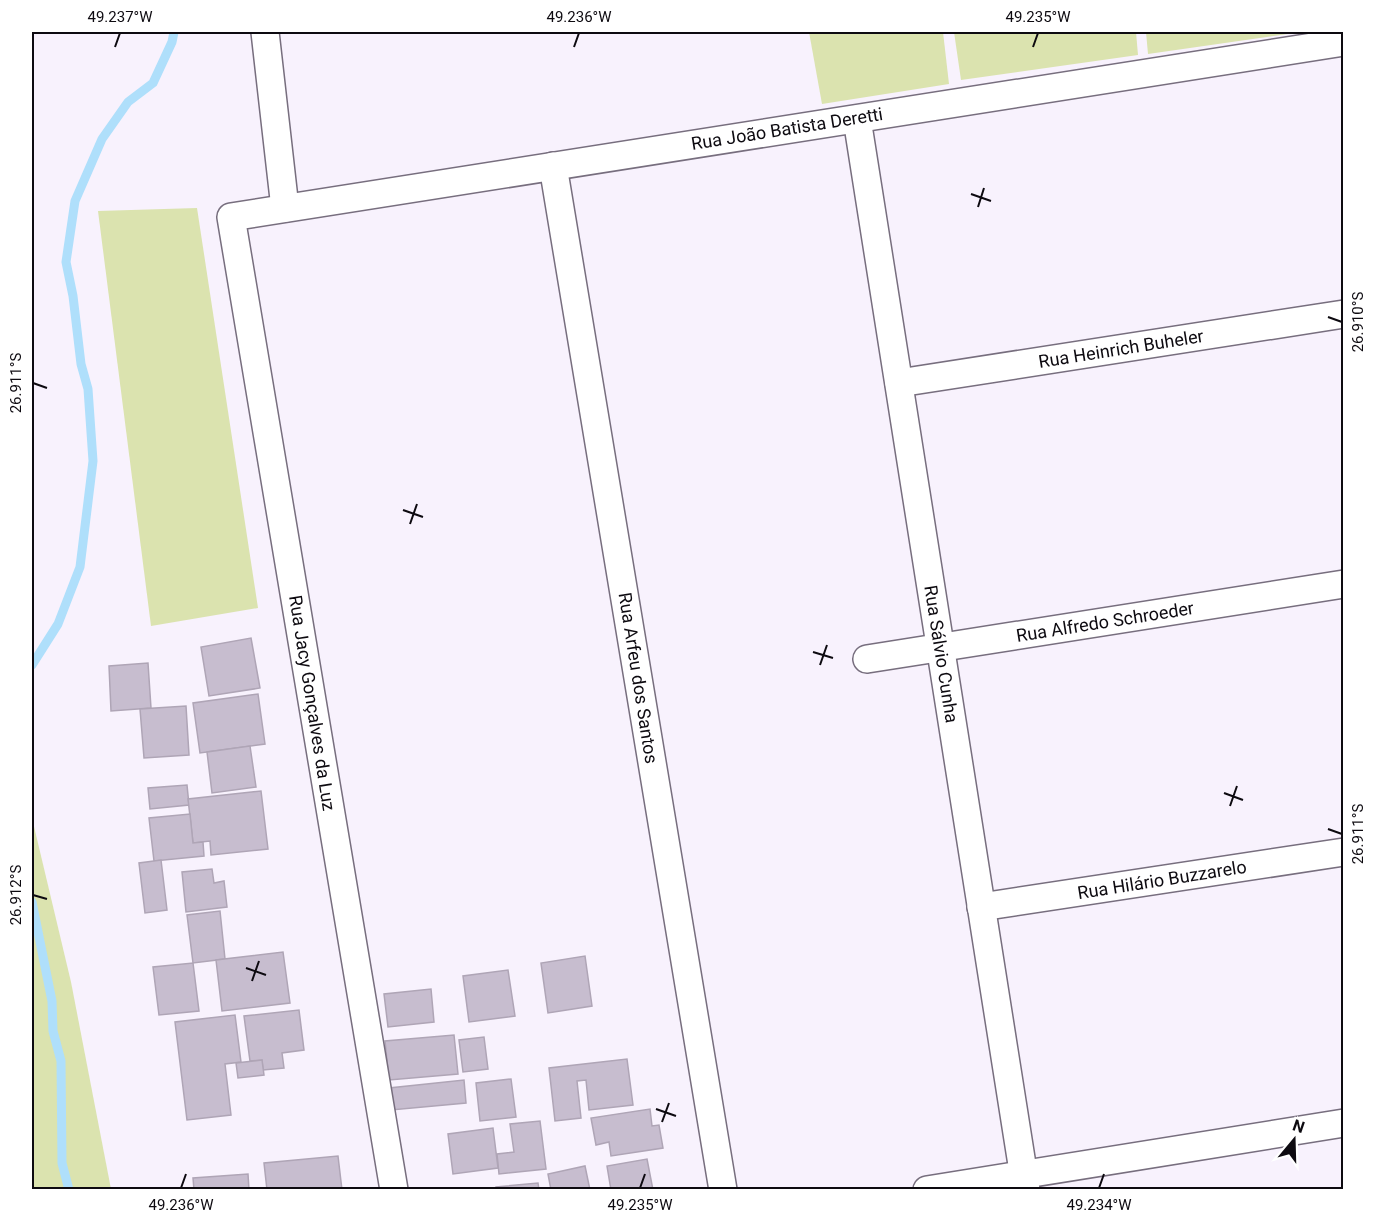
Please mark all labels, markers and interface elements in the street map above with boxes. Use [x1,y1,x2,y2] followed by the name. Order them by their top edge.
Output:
[87,8,153,26] text: 49.237°W
[546,8,612,26] text: 49.236°W
[1005,8,1071,26] text: 49.235°W
[690,103,884,154] street label: Rua João Batista Deretti
[1349,292,1367,352] text: 26.910°S
[1037,325,1205,372] street label: Rua Heinrich Buheler
[7,353,25,413] text: 26.911°S
[920,584,963,724] street label: Rua Sálvio Cunha
[615,591,662,765] street label: Rua Arfeu dos Santos
[285,594,340,812] street label: Rua Jacy Gonçalves da Luz
[1015,597,1195,646] street label: Rua Alfredo Schroeder
[1349,804,1367,864] text: 26.911°S
[1076,856,1248,903] street label: Rua Hilário Buzzarelo
[7,865,25,925] text: 26.912°S
[1264,1110,1324,1170] north arrow
[1290,1115,1307,1137] text: N
[148,1196,214,1214] text: 49.236°W
[607,1196,673,1214] text: 49.235°W
[1066,1196,1132,1214] text: 49.234°W

